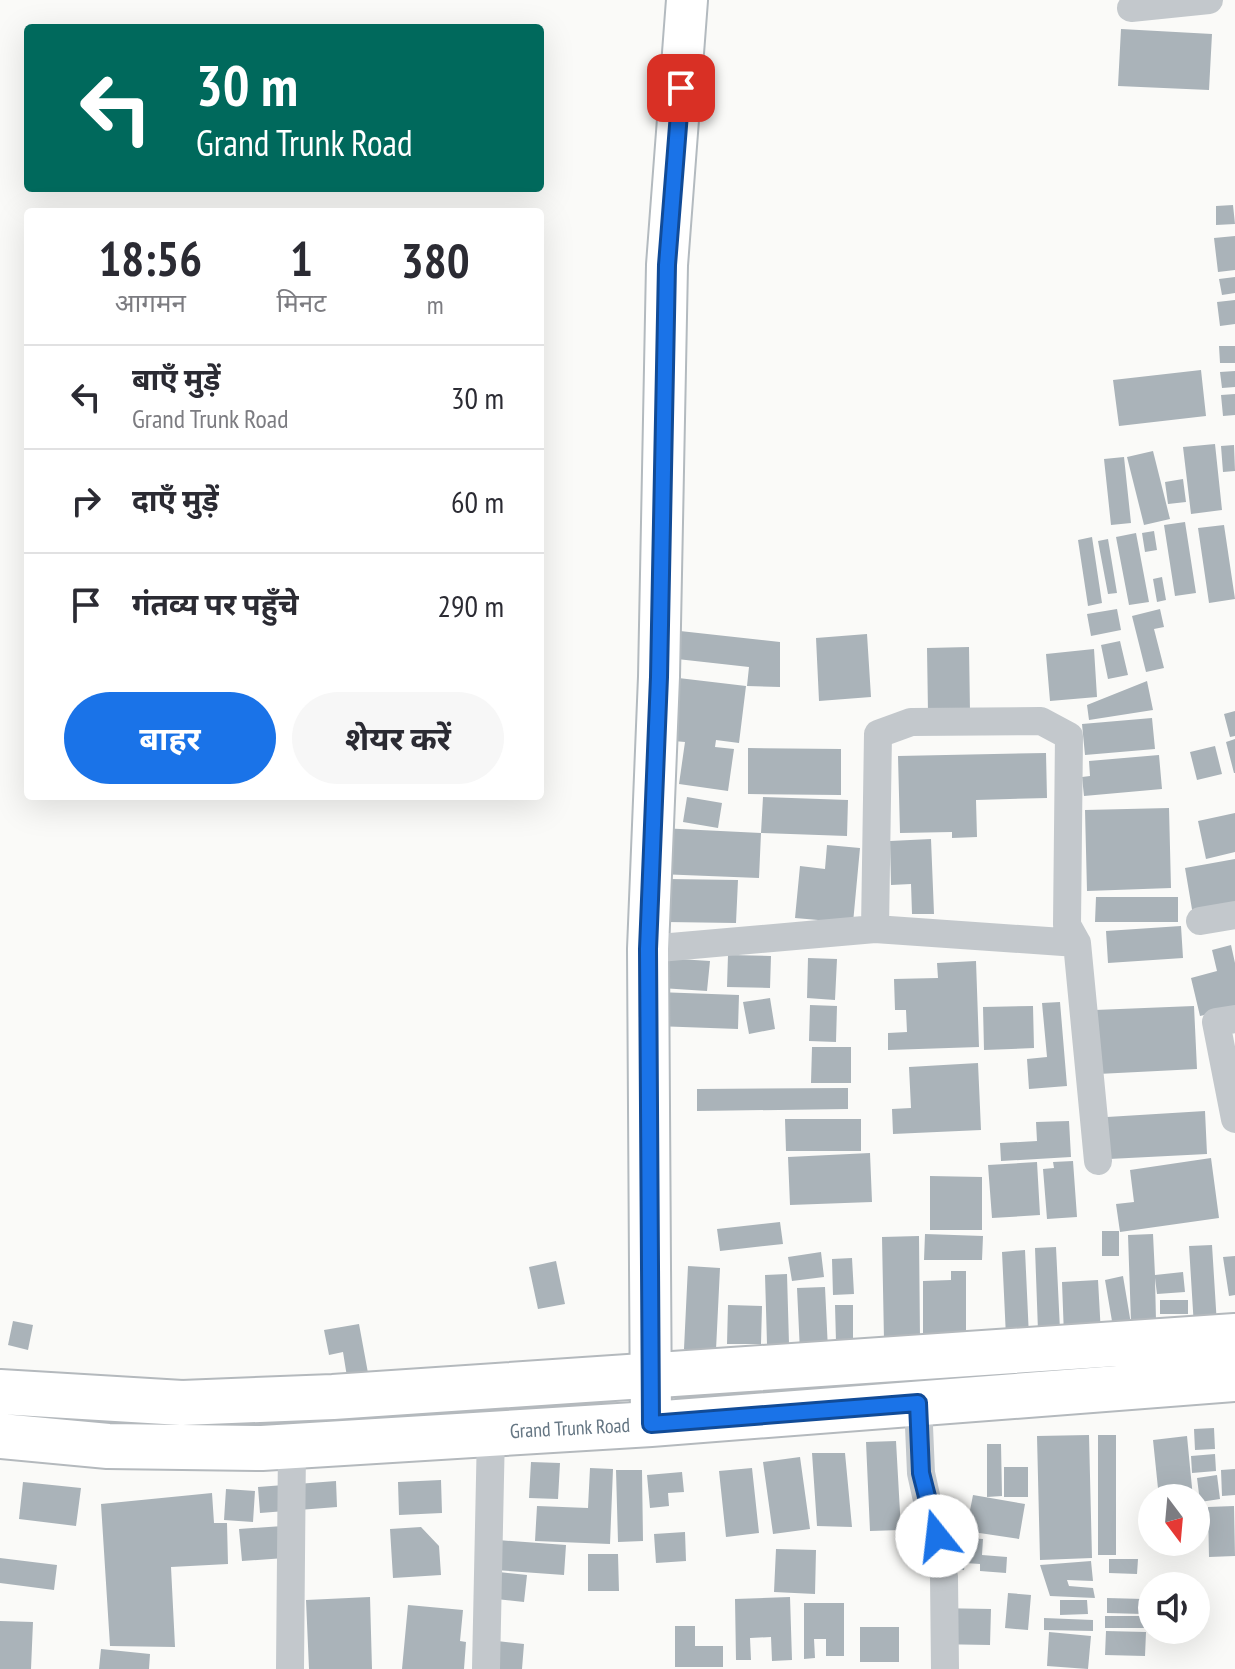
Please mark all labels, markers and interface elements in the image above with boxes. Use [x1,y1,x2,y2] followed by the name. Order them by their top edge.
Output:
[196,49,298,121] text: 30 m
[647,54,715,122] pin
[64,56,168,160] icon: left
[659,66,703,110] icon: arrive
[196,119,413,166] text: Grand Trunk Road
[98,227,202,289] text: 18:56
[290,227,313,289] text: 1
[401,229,470,291] text: 380
[115,286,186,319] text: आगमन
[277,286,326,319] text: मिनट
[427,288,444,321] text: m
[132,359,220,398] text: बाएँ मुड़ें
[64,375,108,419] icon: left
[451,378,504,417] text: 30 m
[132,402,288,435] text: Grand Trunk Road
[64,479,108,523] icon: right
[132,480,219,519] text: दाएँ मुड़ें
[451,482,504,521] text: 60 m
[64,583,108,627] icon: arrive
[132,584,299,623] text: गंतव्य पर पहुँचे
[438,586,504,625] text: 290 m
[64,692,276,784] button: बाहर
[292,692,504,784] button: शेयर करें
[509,1412,631,1444] street label: Grand Trunk Road
[1138,1484,1210,1556] north arrow
[1138,1484,1210,1644] map controls
[895,1494,979,1578] position arrow
[1138,1572,1210,1644] button: sound

